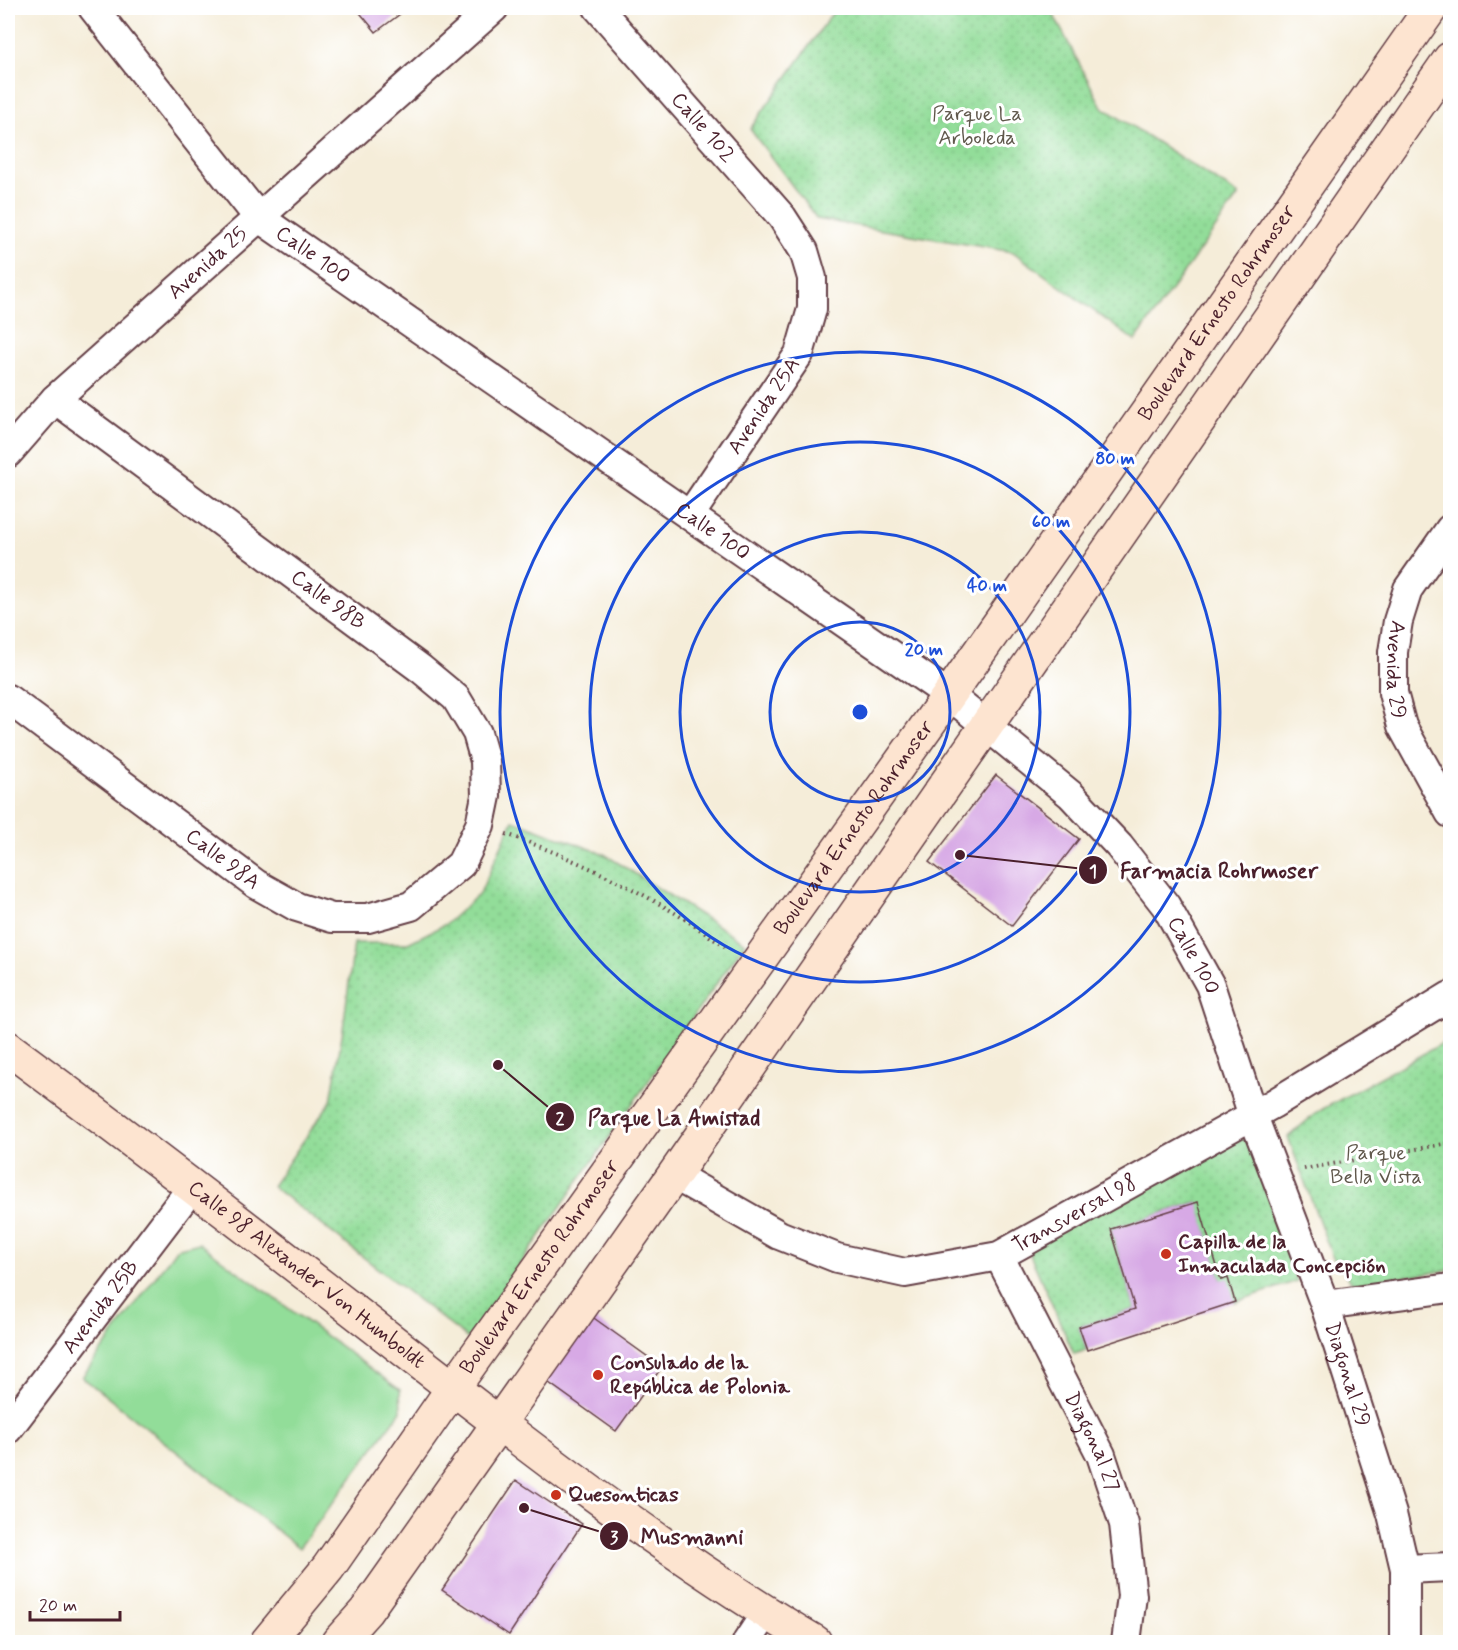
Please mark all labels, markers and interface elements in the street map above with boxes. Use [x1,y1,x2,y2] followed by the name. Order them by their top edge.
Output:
[665,86,742,168] street label: Calle 102
[932,100,1022,152] park label: Parque La Arboleda
[1132,199,1303,426] street label: Boulevard Ernesto Rohrmoser
[270,219,356,291] street label: Calle 100
[162,220,253,306] street label: Avenida 25
[721,352,807,460] street label: Avenida 25A
[1095,447,1135,471] text: 80 m
[670,496,755,567] street label: Calle 100
[1032,510,1070,534] text: 60 m
[285,563,371,637] street label: Calle 98B
[967,574,1007,598] text: 40 m
[1379,618,1413,722] street label: Avenida 29
[905,638,943,662] text: 20 m
[850,702,870,722] centre of rings
[768,715,940,941] street label: Boulevard Ernesto Rohrmoser
[180,822,266,896] street label: Calle 98A
[1078,850,1331,890] callout: Farmacia Rohrmoser
[1120,858,1319,886] text: Farmacia Rohrmoser
[1089,860,1097,884] text: 1
[1161,911,1226,997] street label: Calle 100
[545,1097,773,1137] callout: Parque La Amistad
[588,1105,760,1133] text: Parque La Amistad
[556,1107,565,1131] text: 2
[1330,1139,1422,1191] park label: Parque Bella Vista
[453,1154,626,1380] street label: Boulevard Ernesto Rohrmoser
[1007,1168,1142,1260] street label: Transversal 98
[182,1174,431,1376] street label: Calle 98 Alexander Von Humboldt
[1178,1228,1386,1280] place label: Capilla de la Inmaculada Concepción
[1159,1247,1173,1261] marker: Capilla de la Inmaculada Concepción
[56,1255,145,1360] street label: Avenida 25B
[1317,1319,1377,1430] street label: Diagonal 29
[610,1349,791,1401] place label: Consulado de la República de Polonia
[591,1368,605,1382] marker: Consulado de la República de Polonia
[1057,1387,1126,1495] street label: Diagonal 27
[568,1481,679,1509] place label: Quesonticas
[549,1488,563,1502] marker: Quesonticas
[599,1516,755,1556] callout: Musmanni
[641,1524,743,1552] text: Musmanni
[610,1526,619,1550] text: 3
[30,1584,120,1622] scale bar
[39,1594,77,1618] text: 20 m

